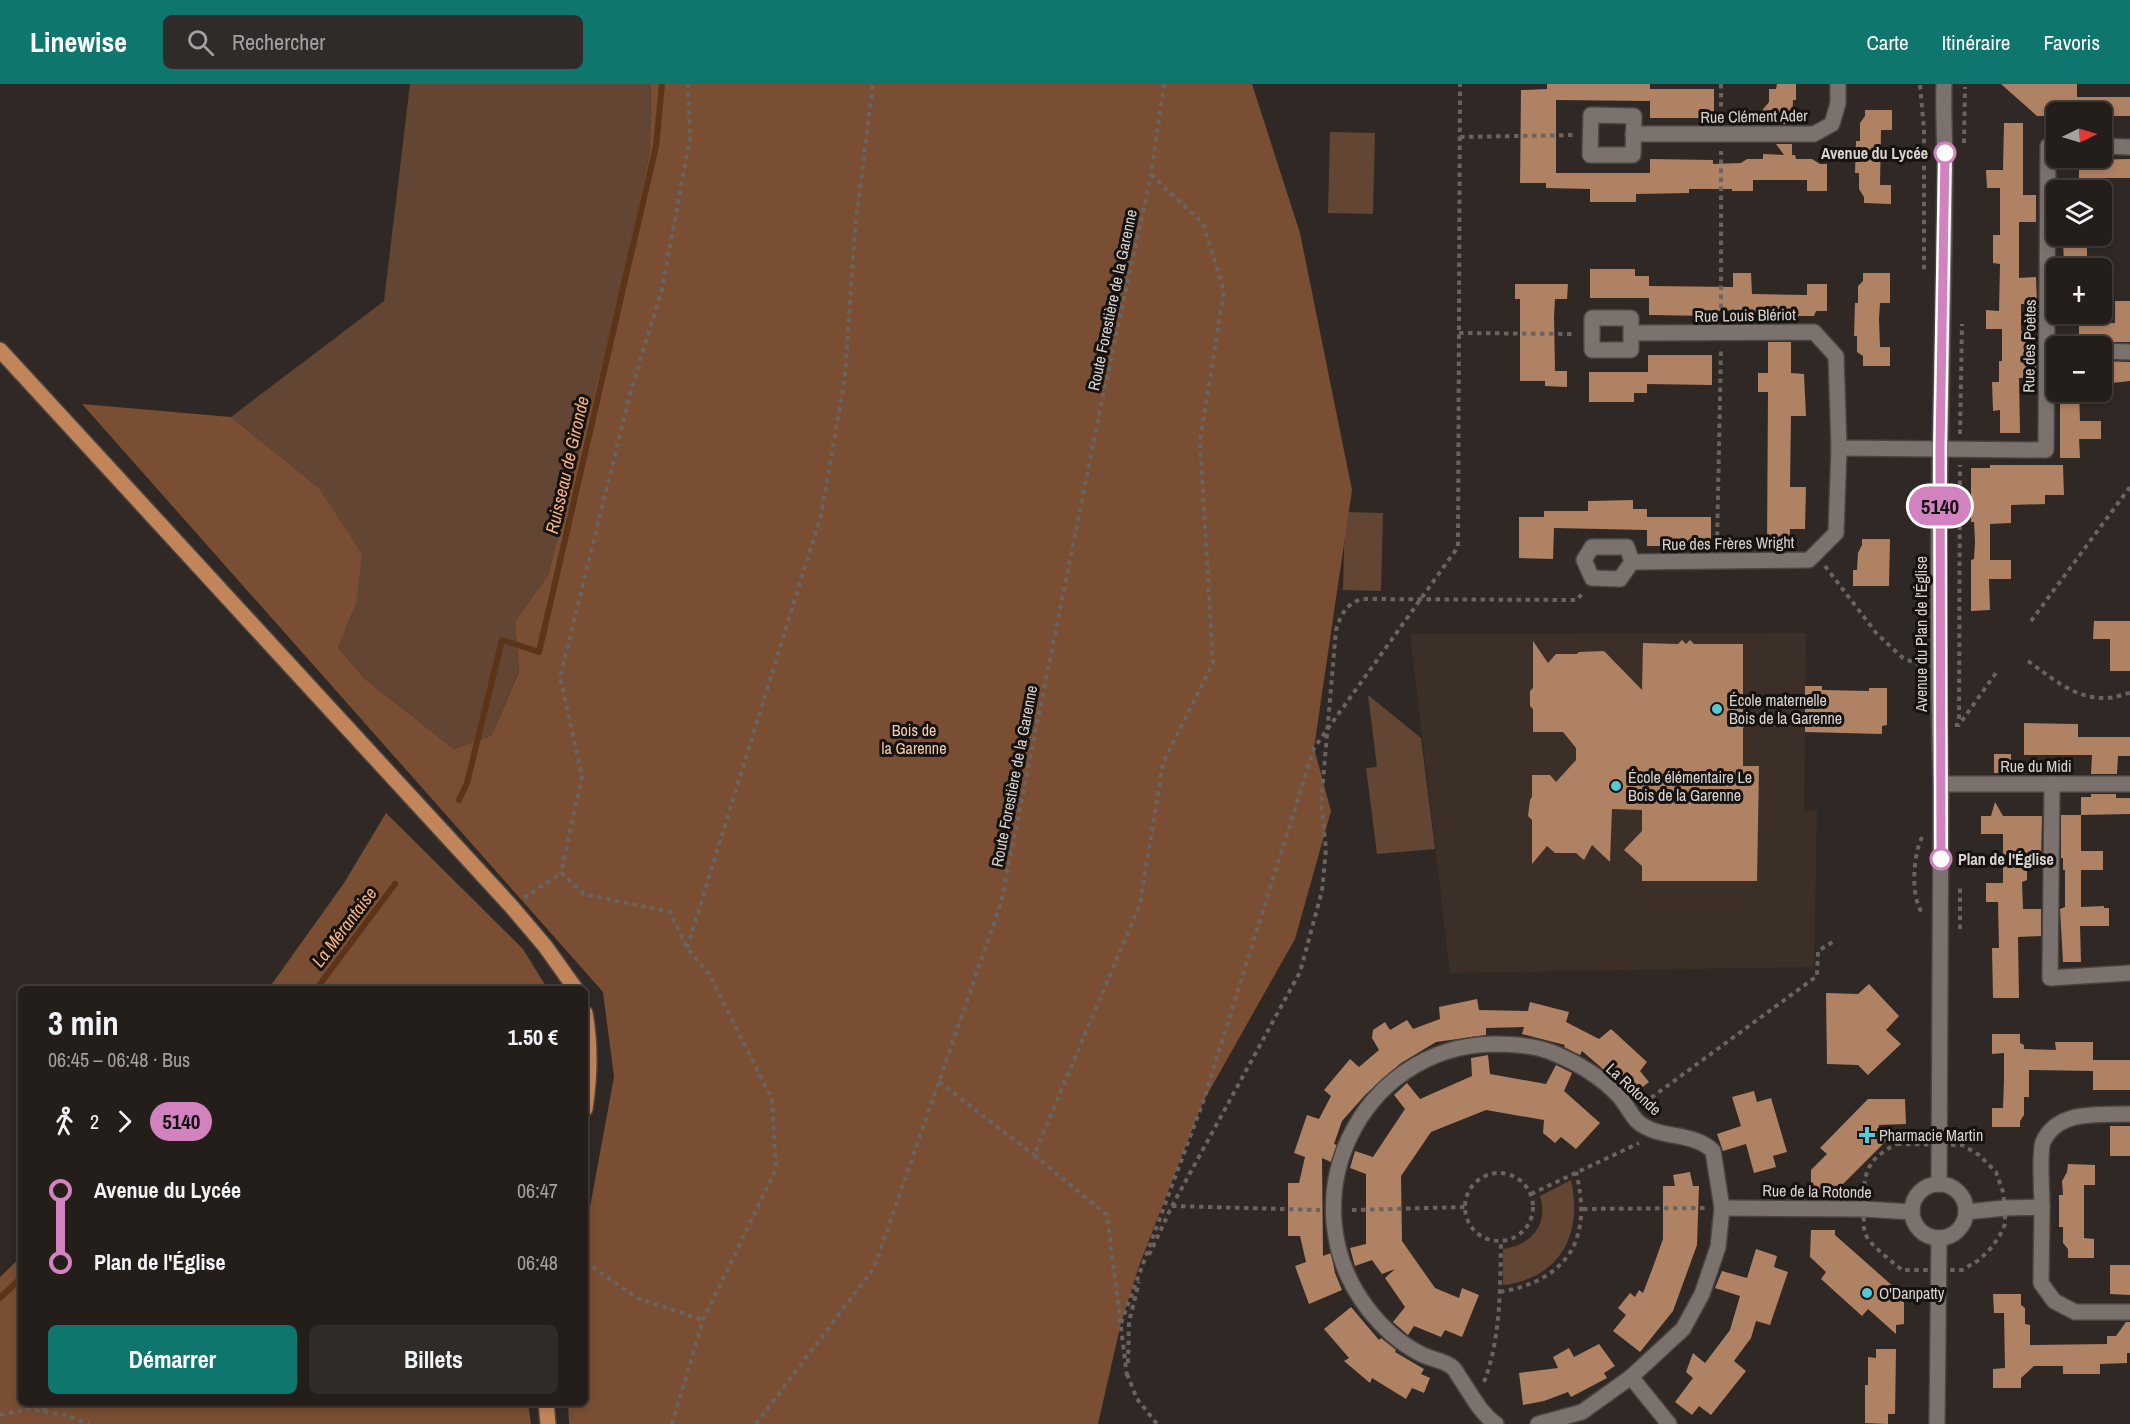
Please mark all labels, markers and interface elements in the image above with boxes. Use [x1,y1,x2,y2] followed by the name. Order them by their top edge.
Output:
[163,15,583,69] search box
[30,23,127,61] text: Linewise
[184,26,217,59] icon: search
[232,27,325,57] text: Rechercher
[1866,28,1909,57] text: Carte
[1942,28,2010,57] text: Itinéraire
[2043,28,2100,57] text: Favoris
[2046,102,2112,168] north arrow
[2046,102,2112,402] map controls
[1700,104,1808,128] street label: Rue Clément Ader
[1821,142,1928,164] place label: Avenue du Lycée
[1934,142,1956,164] marker: Avenue du Lycée
[2046,180,2112,246] button: layers
[1082,207,1142,393] street label: Route Forestière de la Garenne
[2046,258,2112,324] button: +
[2017,299,2041,393] street label: Rue des Poètes
[1694,303,1796,327] street label: Rue Louis Blériot
[2046,336,2112,402] button: −
[539,394,595,536] water label: Ruisseau de Gironde
[1898,486,1982,526] line badge: 5140
[1921,492,1959,521] text: 5140
[1662,531,1795,555] street label: Rue des Frères Wright
[1910,556,1932,713] street label: Avenue du Plan de l'Église
[986,683,1042,869] street label: Route Forestière de la Garenne
[1729,689,1842,729] place label: École maternelle Bois de la Garenne
[1710,702,1724,716] marker: École maternelle Bois de la Garenne
[882,719,946,759] park label: Bois de la Garenne
[2000,755,2072,777] street label: Rue du Midi
[1628,766,1752,806] place label: École élémentaire Le Bois de la Garenne
[1609,779,1623,793] marker: École élémentaire Le Bois de la Garenne
[1930,848,1952,870] marker: Plan de l'Église
[1958,848,2054,870] place label: Plan de l'Église
[306,882,382,972] water label: La Mérantaise
[48,1001,119,1045] text: 3 min
[508,1022,558,1052] text: 1.50 €
[48,1046,190,1073] text: 06:45 – 06:48 · Bus
[1602,1058,1666,1120] street label: La Rotonde
[48,1105,81,1138] icon: walk
[108,1105,141,1138] icon: forward
[162,1107,200,1136] text: 5140
[90,1108,99,1135] text: 2
[1879,1124,1983,1146] place label: Pharmacie Martin
[1860,1128,1874,1142] marker: Pharmacie Martin
[94,1175,241,1205] text: Avenue du Lycée
[517,1177,558,1204] text: 06:47
[1762,1179,1872,1203] street label: Rue de la Rotonde
[94,1247,226,1277] text: Plan de l'Église
[517,1249,558,1276] text: 06:48
[1879,1282,1945,1304] place label: O'Danpatty
[1860,1286,1874,1300] marker: O'Danpatty
[48,1325,297,1394] button: Démarrer
[309,1325,558,1394] button: Billets

